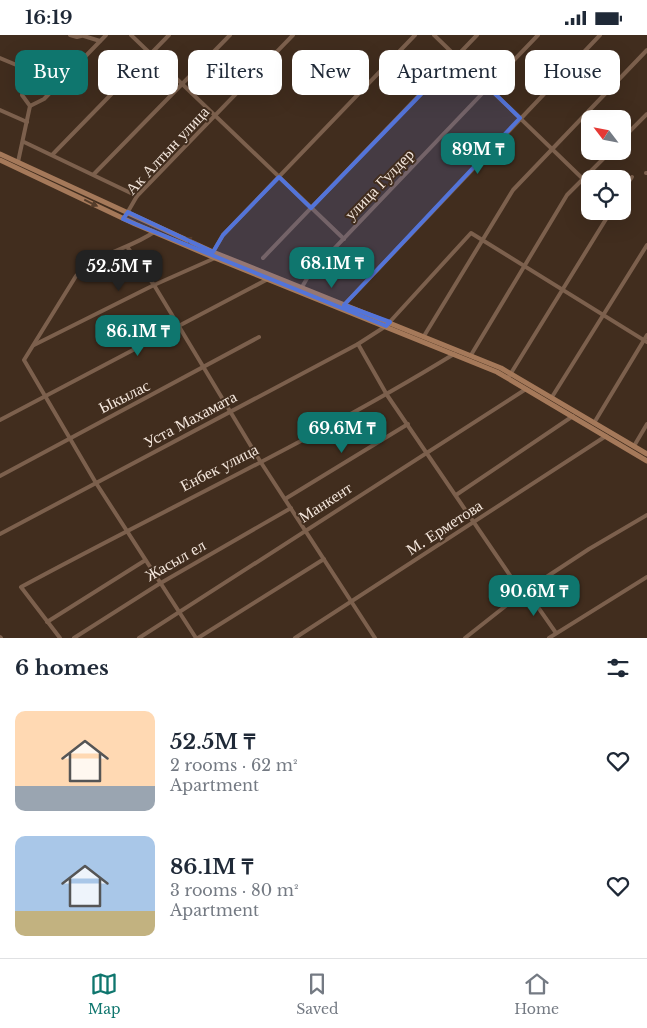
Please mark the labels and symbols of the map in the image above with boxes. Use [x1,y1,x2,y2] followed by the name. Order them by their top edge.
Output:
[121,102,213,198] street label: Ак Алтын улица
[581,110,631,160] north arrow
[443,133,513,175] pin: 89M ₸
[340,144,418,224] street label: улица Гулдер
[84,199,98,207] one-way arrow
[185,237,199,245] one-way arrow
[286,247,378,289] pin: 68.1M ₸
[73,249,165,292] pin: 52.5M ₸
[92,315,184,357] pin: 86.1M ₸
[95,375,153,417] street label: Ыкылас
[140,386,240,452] street label: Уста Махамата
[296,411,388,454] pin: 69.6M ₸
[176,439,262,495] street label: Енбек улица
[294,477,356,527] street label: Манкент
[402,495,486,559] street label: М. Ерметова
[141,535,209,585] street label: Жасыл ел
[488,575,580,617] pin: 90.6M ₸

